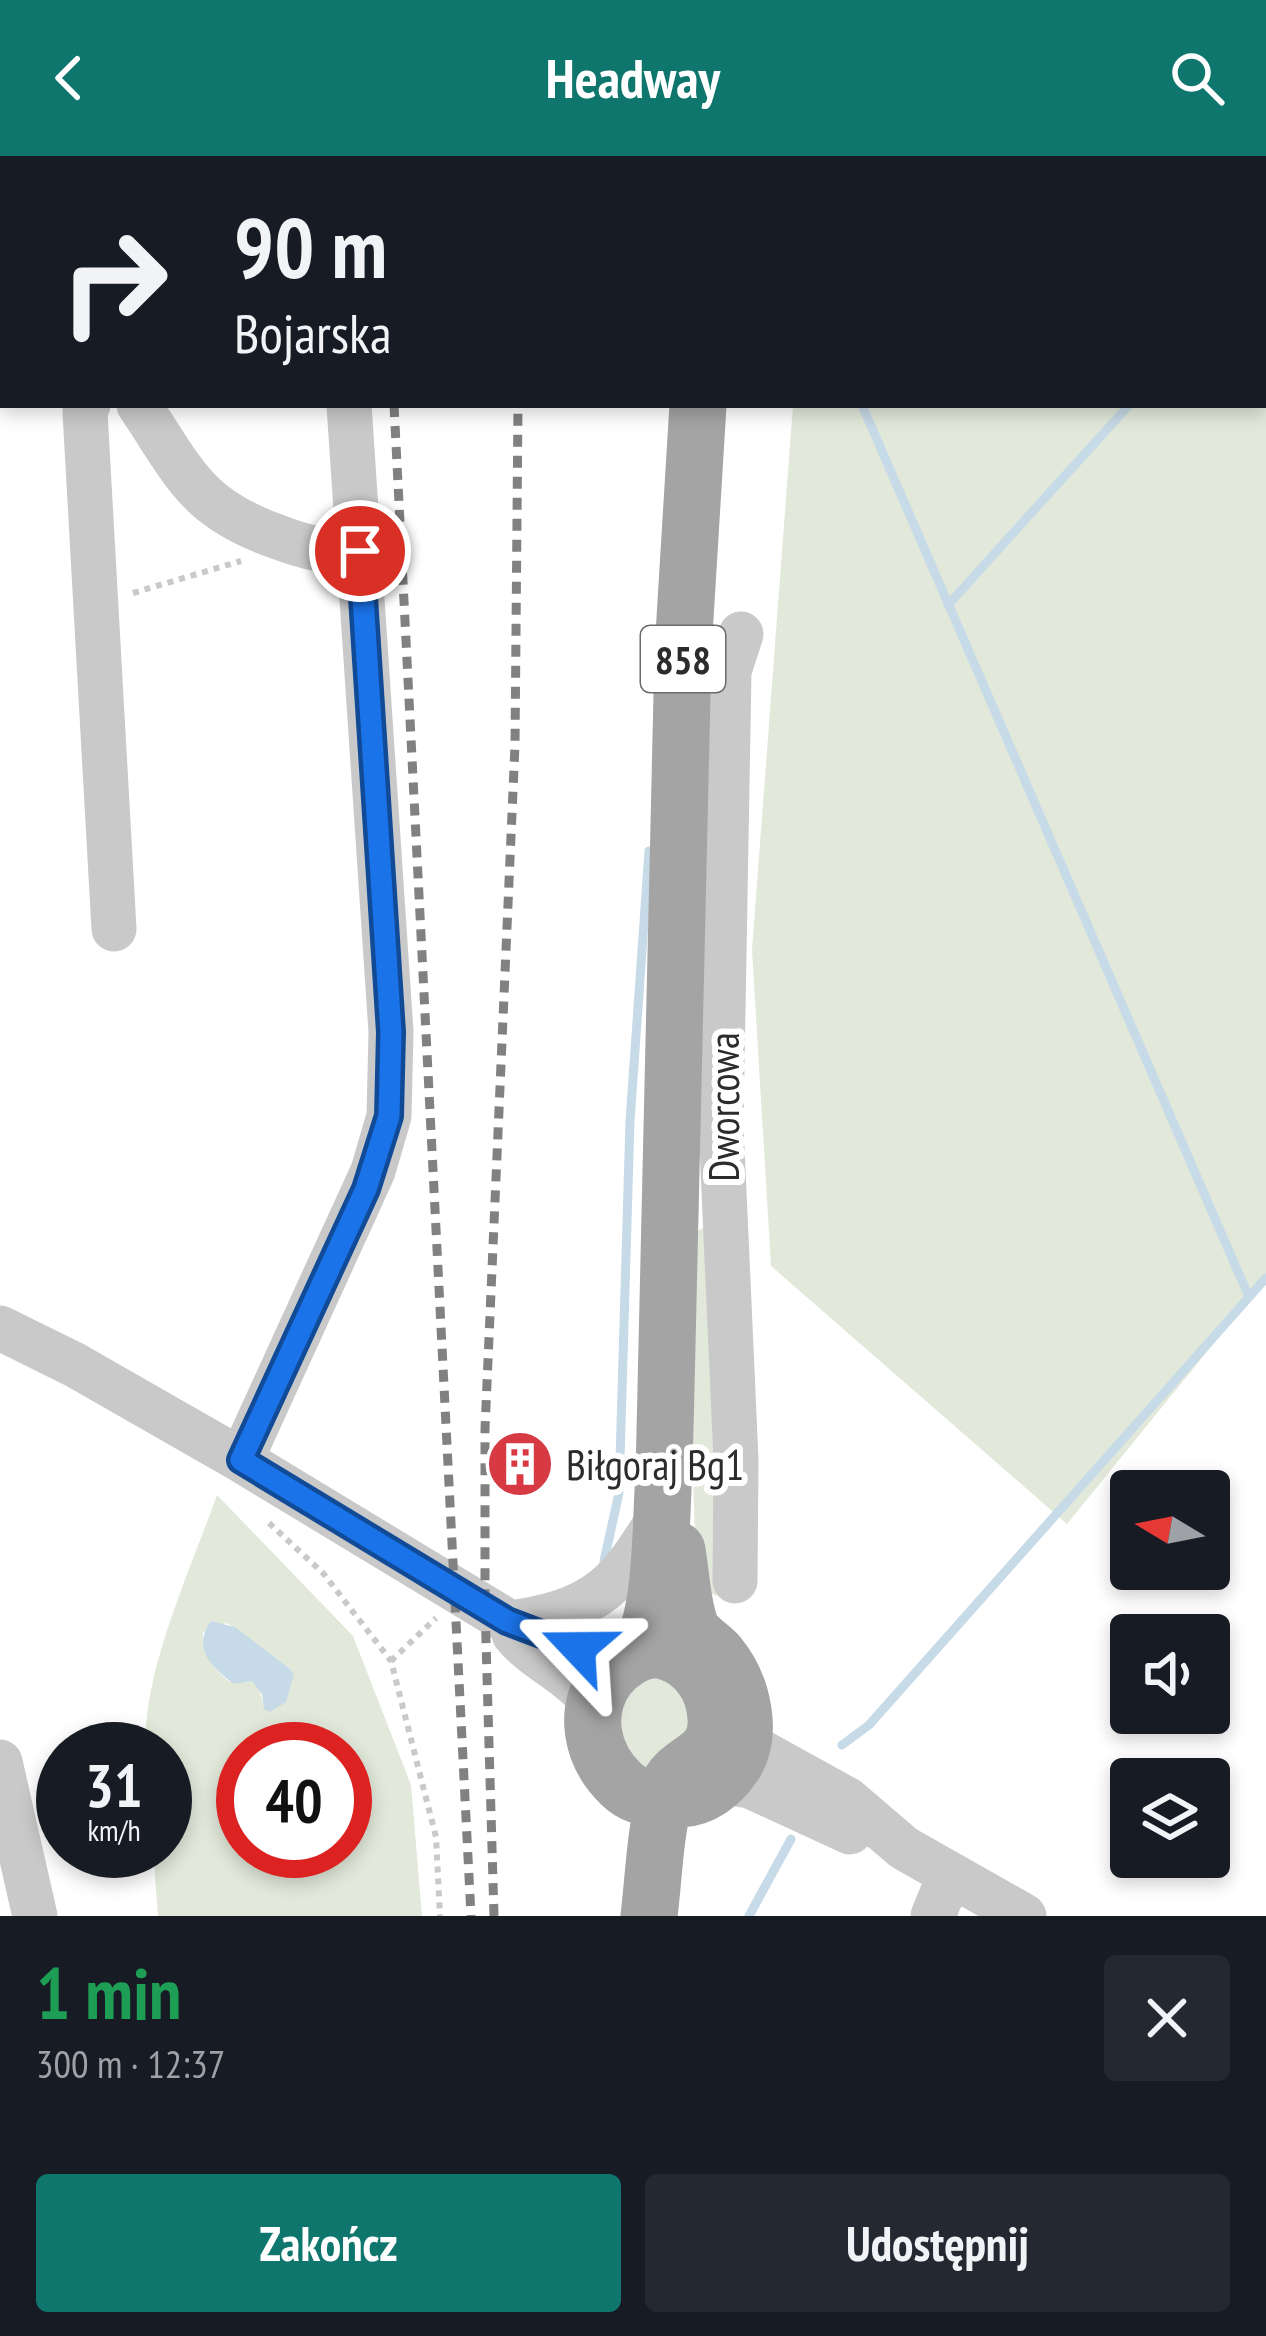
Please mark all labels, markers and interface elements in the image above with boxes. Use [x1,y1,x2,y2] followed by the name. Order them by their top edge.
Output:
[546,43,720,113] text: Headway
[36,45,102,111] icon: back
[1164,45,1230,111] icon: search
[234,192,387,301] text: 90 m
[36,204,192,360] icon: right
[234,298,392,368] text: Bojarska
[309,500,411,602] pin
[327,518,393,584] icon: arrive
[641,626,725,692] road number: 858
[696,1032,751,1182] street label: Dworcowa
[485,1429,555,1499] building icon: Biłgoraj Bg1
[566,1437,744,1492] place label: Biłgoraj Bg1
[1110,1470,1230,1590] north arrow
[1110,1470,1230,1878] map controls
[515,1585,641,1711] position arrow
[1110,1614,1230,1734] button: sound
[216,1722,372,1878] speed limit sign: 40
[85,1746,143,1824] text: 31
[1110,1758,1230,1878] button: layers
[87,1810,141,1849] text: km/h
[36,1946,181,2039] text: 1 min
[1104,1955,1230,2081] button: close
[36,2038,225,2089] text: 300 m · 12:37
[36,2174,621,2312] button: Zakończ
[645,2174,1230,2312] button: Udostępnij

